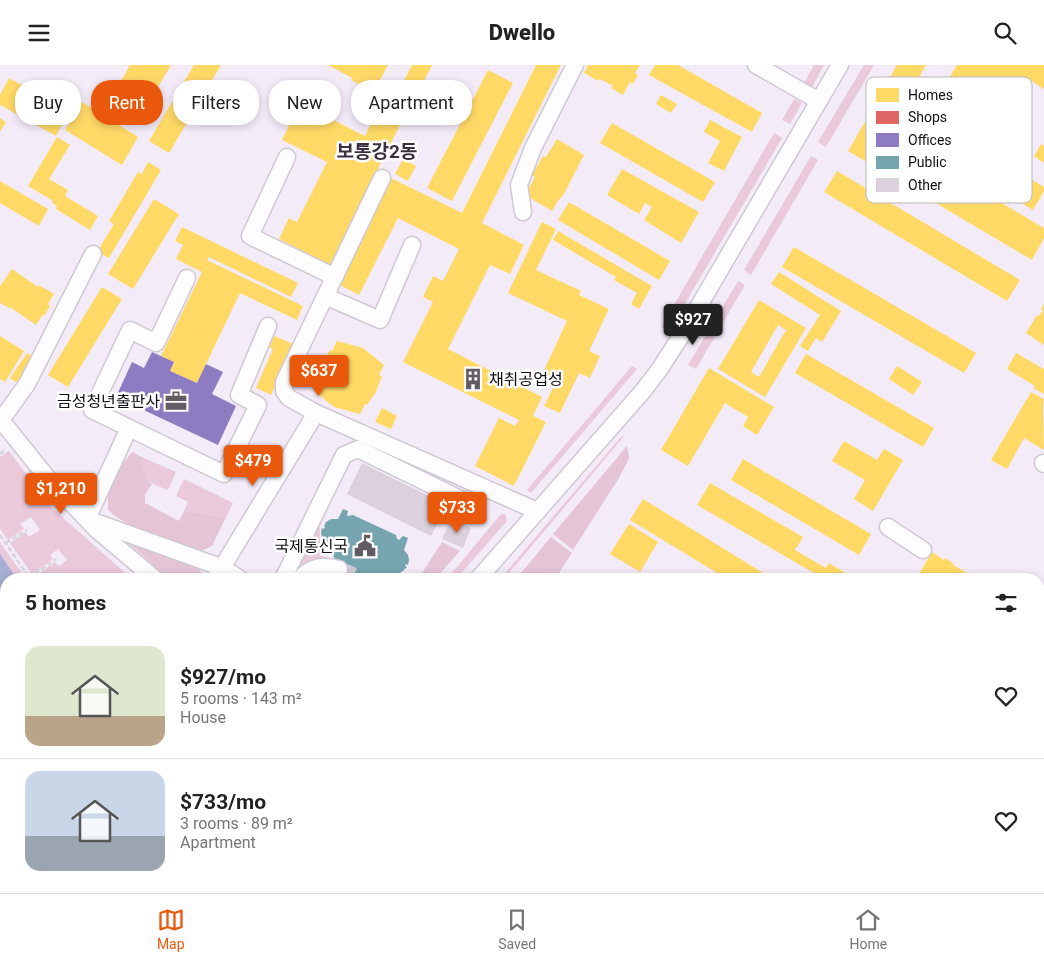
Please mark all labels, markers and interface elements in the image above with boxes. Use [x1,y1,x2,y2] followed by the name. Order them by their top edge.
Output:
[25,19,53,47] icon: menu
[991,19,1019,47] icon: search
[489,20,555,45] text: Dwello
[866,77,1032,203] legend
[15,80,81,125] chip: Buy
[91,80,163,125] chip: Rent
[173,80,259,125] chip: Filters
[269,80,341,125] chip: New
[351,80,472,125] chip: Apartment
[908,87,953,103] text: Homes
[908,109,947,125] text: Shops
[908,132,952,148] text: Offices
[337,140,417,163] district label: 보통강2동
[908,154,947,170] text: Public
[908,177,942,193] text: Other
[663,303,723,346] pin: $927
[675,310,711,329] text: $927
[289,355,349,397] pin: $637
[301,361,337,380] text: $637
[460,366,486,392] building icon: 채취공업성
[489,370,563,389] place label: 채취공업성
[163,388,189,414] office icon: 금성청년출판사
[57,392,160,411] place label: 금성청년출판사
[223,445,283,487] pin: $479
[235,451,271,470] text: $479
[20,473,102,515] pin: $1,210
[36,479,86,498] text: $1,210
[427,491,487,534] pin: $733
[439,498,475,517] text: $733
[352,533,378,559] public building icon: 국제통신국
[274,537,348,556] place label: 국제통신국
[992,589,1020,617] icon: filters
[25,591,106,615] text: 5 homes
[180,665,266,689] text: $927/mo
[65,666,125,726] icon: home
[992,682,1020,710] icon: heart
[180,689,302,708] text: 5 rooms · 143 m²
[180,708,226,727] text: House
[180,790,266,814] text: $733/mo
[65,791,125,851] icon: home
[992,807,1020,835] icon: heart
[180,814,293,833] text: 3 rooms · 89 m²
[180,833,256,852] text: Apartment
[157,906,185,952] tab: Map
[498,906,536,952] tab: Saved
[850,906,887,952] tab: Home

